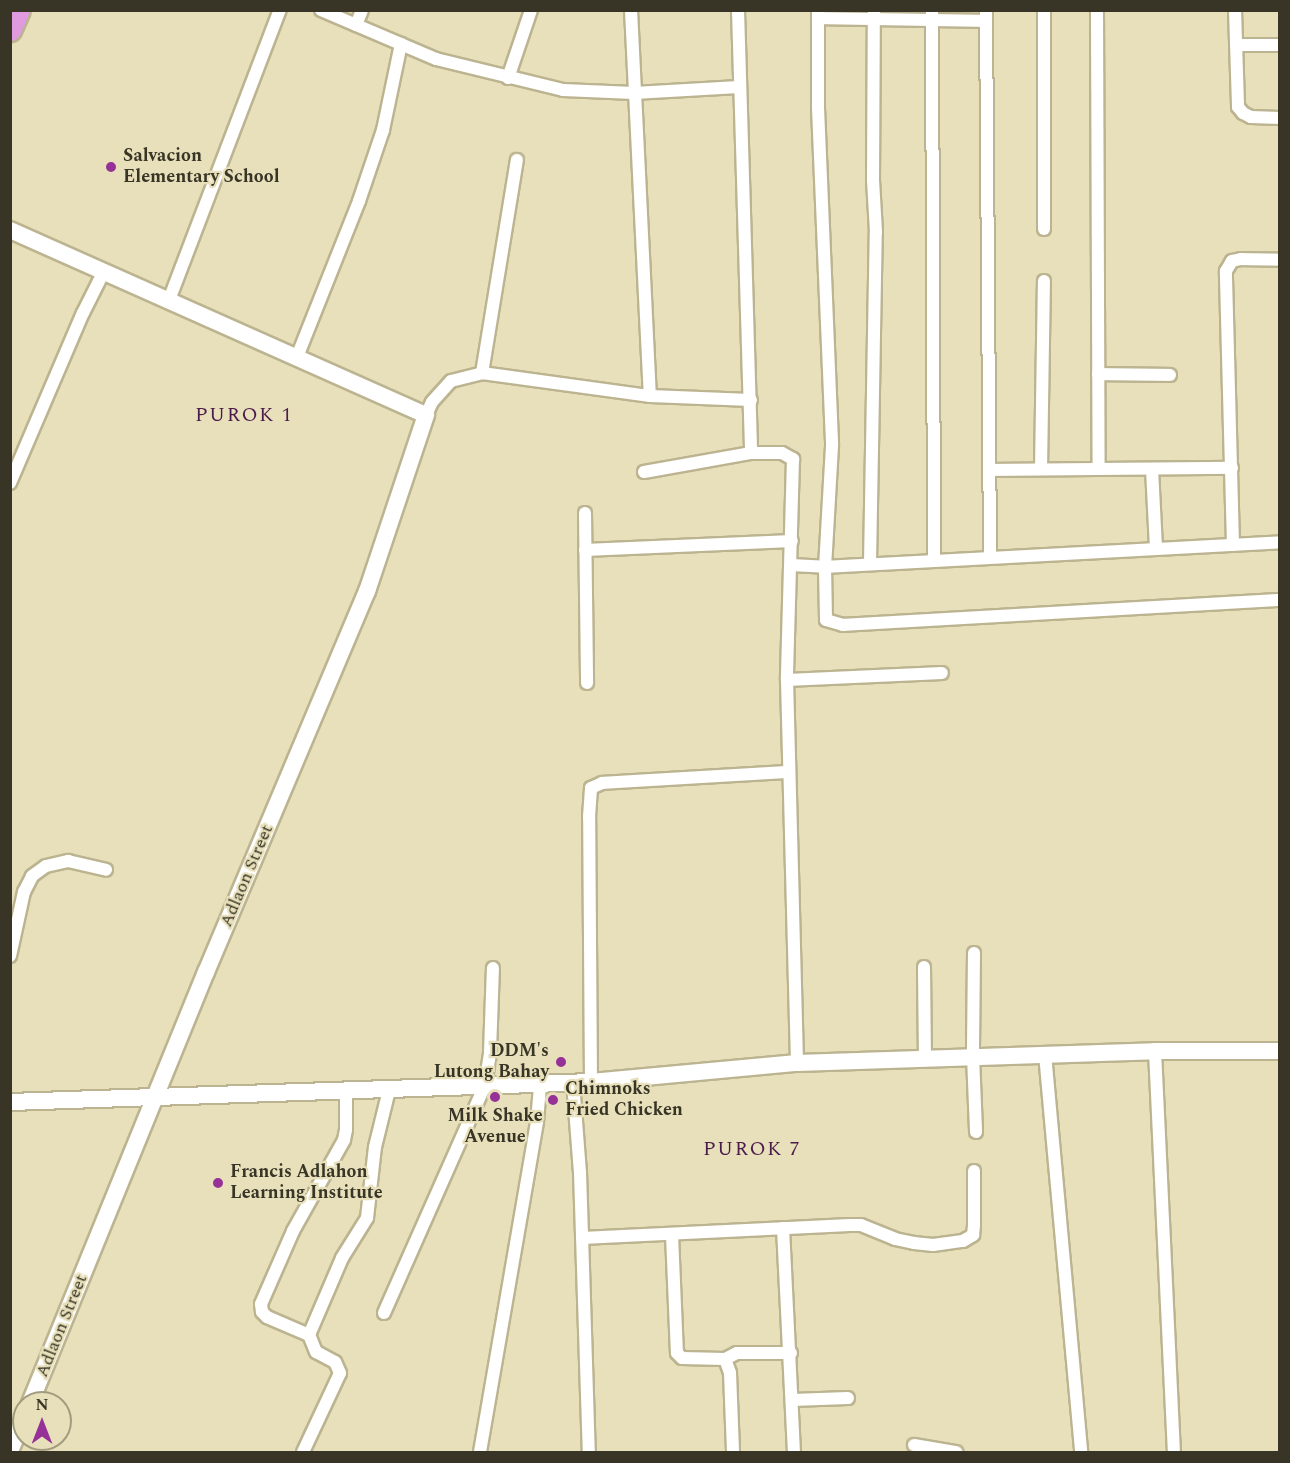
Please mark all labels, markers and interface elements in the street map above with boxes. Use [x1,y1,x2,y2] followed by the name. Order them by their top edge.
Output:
[123,146,280,188] place label: Salvacion Elementary School
[104,160,118,174] marker: Salvacion Elementary School
[195,403,293,427] district label: PUROK 1
[216,822,278,930] street label: Adlaon Street
[434,1041,549,1084] place label: DDM's Lutong Bahay
[554,1055,568,1069] marker: DDM's Lutong Bahay
[565,1079,683,1122] place label: Chimnoks Fried Chicken
[488,1090,502,1104] marker: Milk Shake Avenue
[546,1093,560,1107] marker: Chimnoks Fried Chicken
[447,1106,543,1148] place label: Milk Shake Avenue
[703,1137,801,1161] district label: PUROK 7
[230,1162,383,1204] place label: Francis Adlahon Learning Institute
[211,1176,225,1190] marker: Francis Adlahon Learning Institute
[32,1271,92,1381] street label: Adlaon Street
[12,1391,72,1451] north arrow
[35,1393,49,1417] text: N

